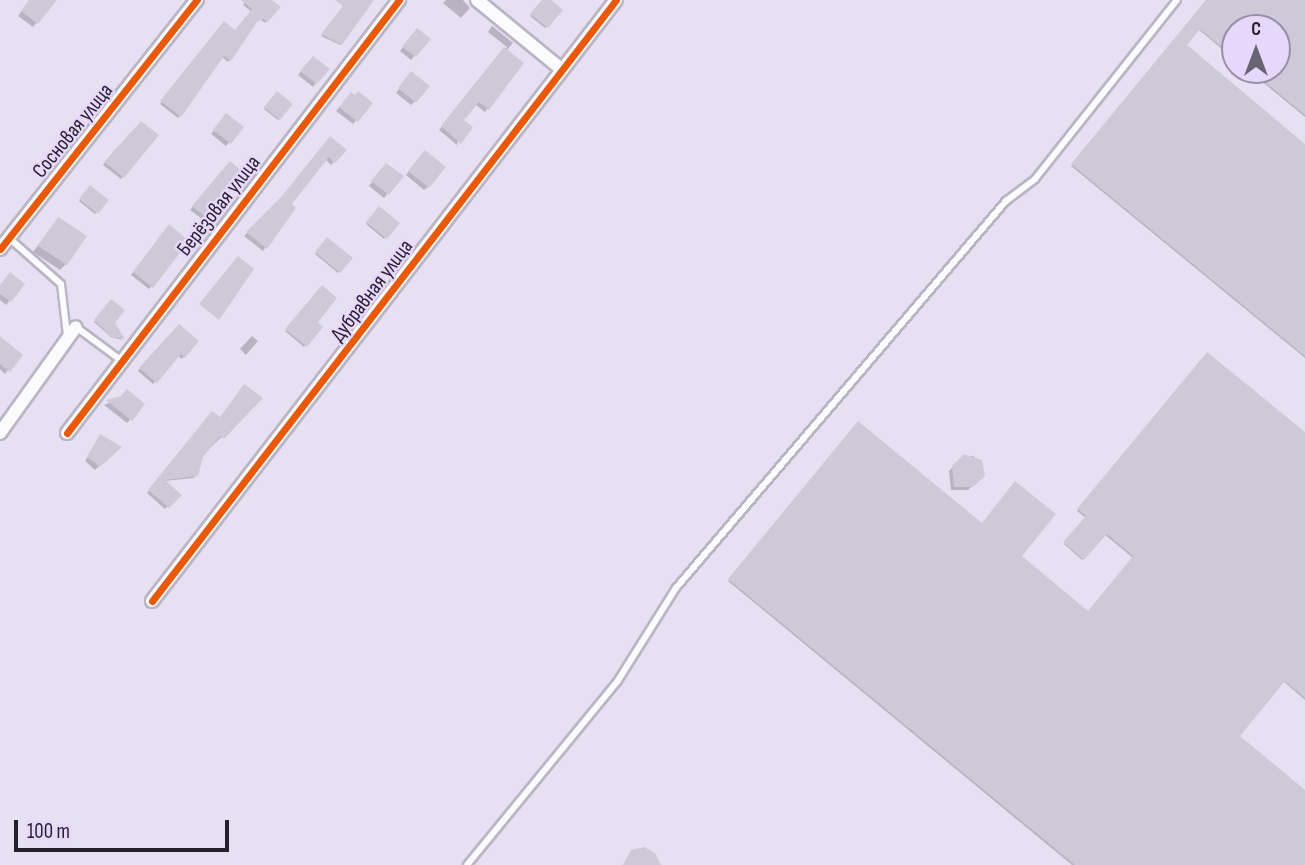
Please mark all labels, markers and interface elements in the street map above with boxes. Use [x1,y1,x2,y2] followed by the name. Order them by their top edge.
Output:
[1221,14,1291,84] north arrow
[1251,18,1261,41] text: С
[27,79,119,183] street label: Сосновая улица
[172,151,266,261] street label: Берёзовая улица
[325,235,419,347] street label: Дубравная улица
[18,806,233,850] scale bar
[27,819,70,844] text: 100 m

